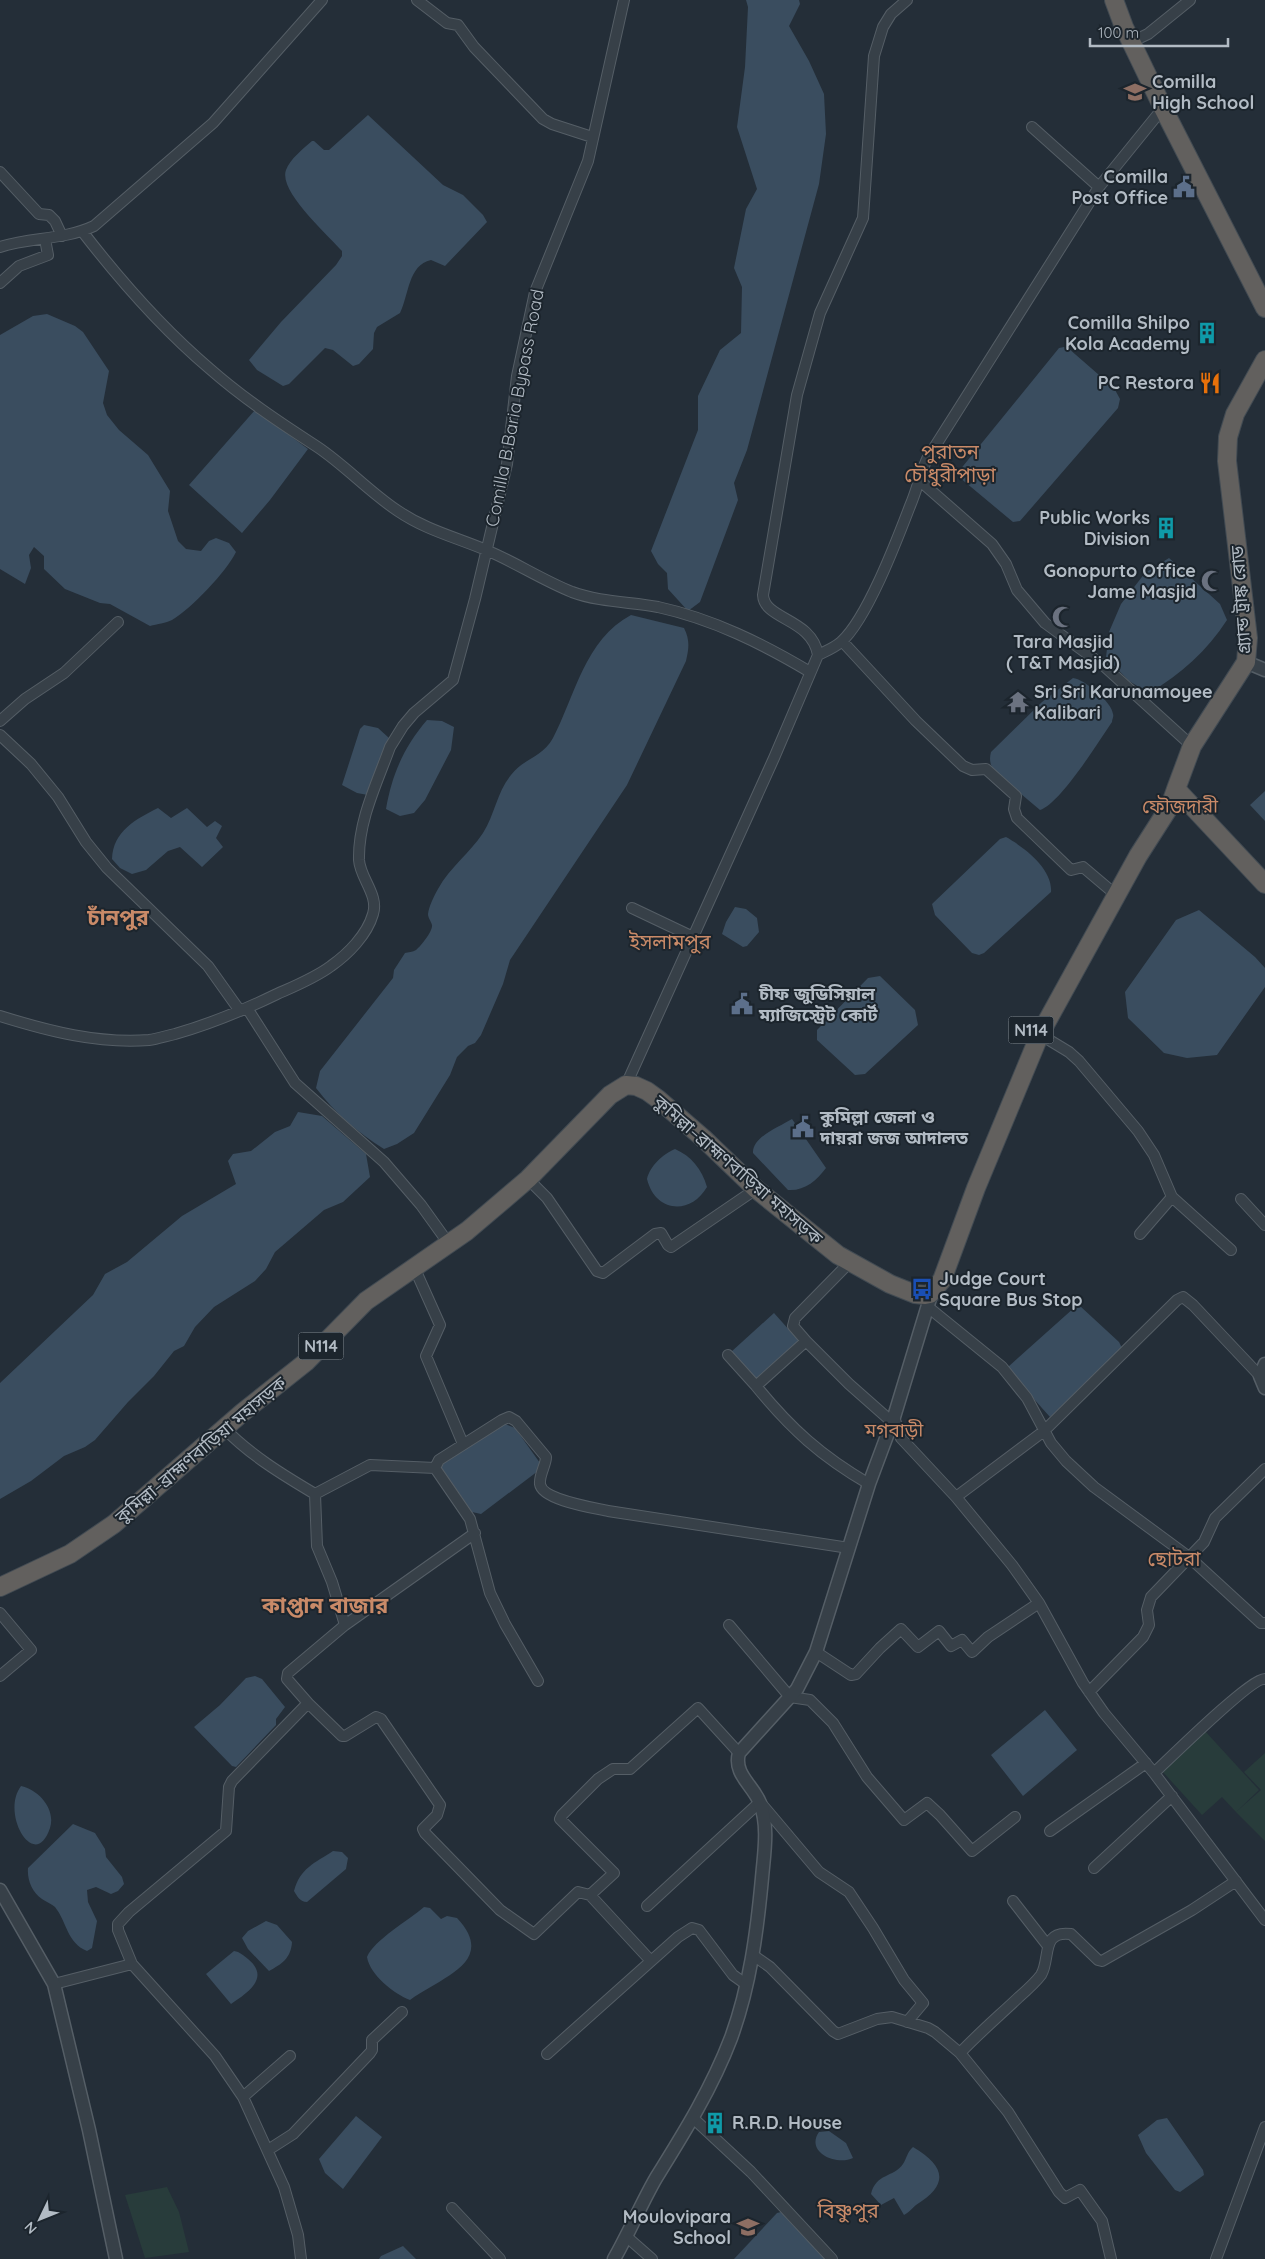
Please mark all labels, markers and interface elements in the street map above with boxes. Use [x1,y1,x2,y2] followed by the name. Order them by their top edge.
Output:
[1090,15,1228,47] scale bar
[1098,23,1139,42] text: 100 m
[1152,70,1254,114] place label: Comilla High School
[1122,79,1148,105] school or university icon: Comilla High School
[1071,165,1168,209] place label: Comilla Post Office
[1171,174,1197,200] public building icon: Comilla Post Office
[480,287,549,529] street label: Comilla B.Baria Bypass Road
[1065,311,1190,355] place label: Comilla Shilpo Kola Academy
[1194,320,1220,346] building icon: Comilla Shilpo Kola Academy
[1197,370,1223,396] restaurant icon: PC Restora
[1098,371,1194,394] place label: PC Restora
[904,439,997,487] district label: পুরাতন চৌধুরীপাড়া
[1039,506,1150,550] place label: Public Works Division
[1153,515,1179,541] building icon: Public Works Division
[1225,545,1256,655] street label: গ্র্যান্ড ট্রাঙ্ক রোড
[1043,559,1196,603] place label: Gonopurto Office Jame Masjid
[1199,568,1225,594] mosque icon: Gonopurto Office Jame Masjid
[1050,604,1076,630] mosque icon: Tara Masjid ( T&T Masjid)
[1006,630,1120,674] place label: Tara Masjid ( T&T Masjid)
[1034,680,1213,724] place label: Sri Sri Karunamoyee Kalibari
[1005,689,1031,715] temple icon: Sri Sri Karunamoyee Kalibari
[1142,794,1219,818] district label: ফৌজদারী
[86,903,150,931] district label: চাঁনপুর
[628,929,712,954] district label: ইসলামপুর
[758,982,878,1026] place label: চীফ জুডিসিয়াল ম্যাজিস্ট্রেট কোর্ট
[729,991,755,1017] public building icon: চীফ জুডিসিয়াল ম্যাজিস্ট্রেট কোর্ট
[1008,1016,1054,1044] road number: N114
[648,1089,828,1250] street label: কুমিল্লা–ব্রাহ্মণবাড়িয়া মহাসড়ক
[819,1105,969,1149] place label: কুমিল্লা জেলা ও দায়রা জজ আদালত
[790,1114,816,1140] public building icon: কুমিল্লা জেলা ও দায়রা জজ আদালত
[939,1267,1083,1311] place label: Judge Court Square Bus Stop
[909,1276,935,1302] bus stop icon: Judge Court Square Bus Stop
[298,1332,344,1360] road number: N114
[110,1371,291,1529] street label: কুমিল্লা–ব্রাহ্মণবাড়িয়া মহাসড়ক
[864,1418,924,1442] district label: মগবাড়ী
[1148,1546,1201,1571] district label: ছোটরা
[261,1591,389,1619] district label: কাপ্তান বাজার
[702,2110,728,2136] building icon: R.R.D. House
[732,2111,842,2134] place label: R.R.D. House
[15,2194,65,2244] north arrow
[816,2198,880,2223] district label: বিষ্ণুপুর
[623,2205,731,2249] place label: Moulovipara School
[735,2214,761,2240] school or university icon: Moulovipara School
[20,2218,41,2238] text: N

